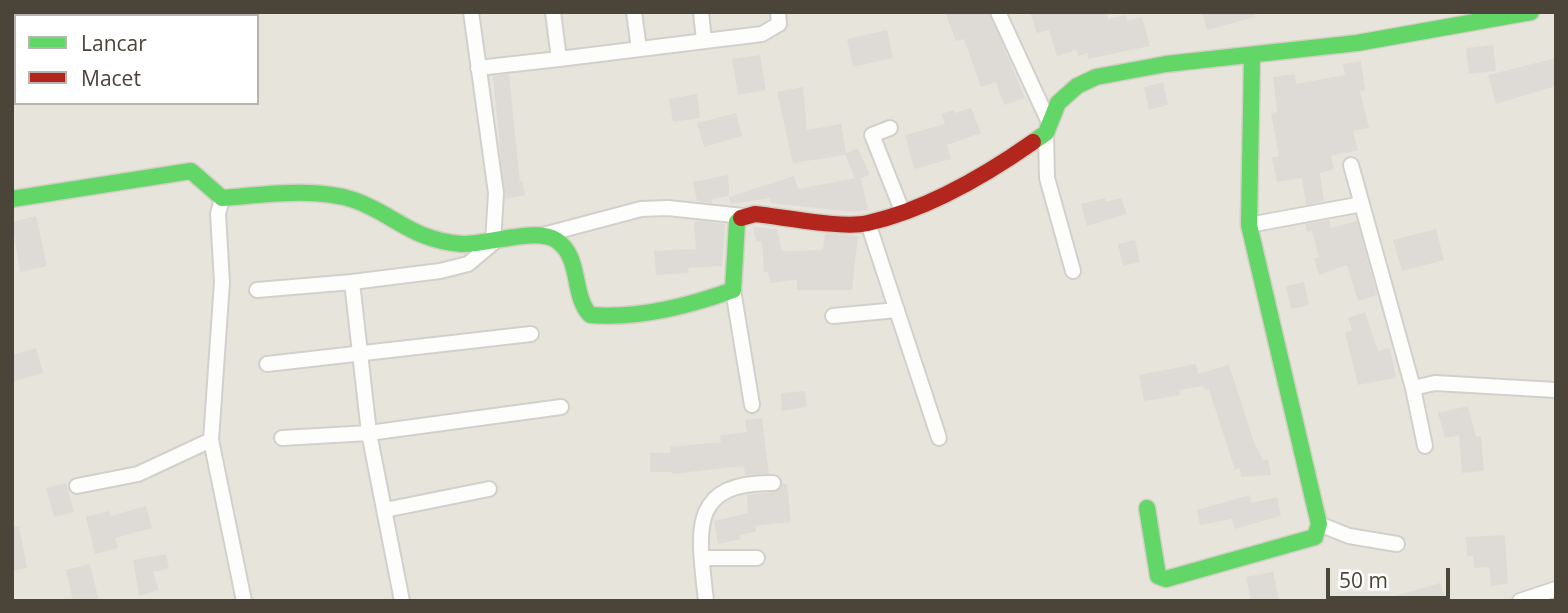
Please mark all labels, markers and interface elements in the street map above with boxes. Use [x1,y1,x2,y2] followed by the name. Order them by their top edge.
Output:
[14,14,259,105] legend
[81,29,147,57] text: Lancar
[81,64,141,92] text: Macet
[1330,554,1454,598] scale bar
[1339,566,1388,594] text: 50 m

